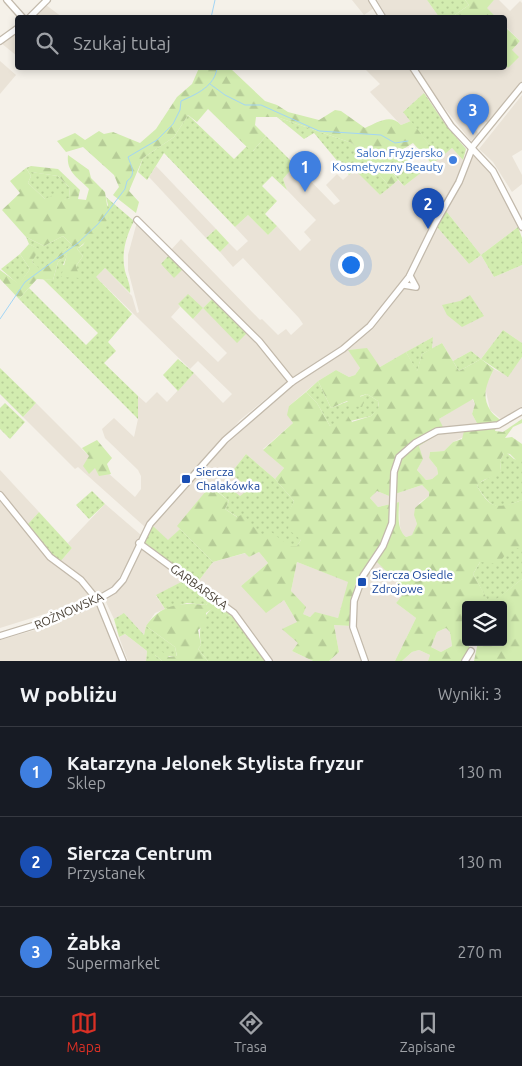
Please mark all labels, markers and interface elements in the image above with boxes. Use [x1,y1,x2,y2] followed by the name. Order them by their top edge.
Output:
[15,15,507,70] search box
[33,29,61,57] icon: search
[73,32,171,54] text: Szukaj tutaj
[457,94,489,135] pin: 3
[332,146,443,173] place label: Salon Fryzjersko Kosmetyczny Beauty
[289,151,321,192] pin: 1
[447,154,459,166] marker: Salon Fryzjersko Kosmetyczny Beauty
[412,188,444,229] pin: 2
[338,252,364,278] your location
[196,465,260,492] place label: Siercza Chalakówka
[180,473,192,485] marker: Siercza Chalakówka
[168,561,231,612] street label: GARBARSKA
[372,568,453,595] place label: Siercza Osiedle Zdrojowe
[356,576,368,588] marker: Siercza Osiedle Zdrojowe
[32,589,106,632] street label: ROŻNOWSKA
[462,601,507,646] map controls
[462,601,507,646] button: layers
[20,682,117,706] text: W pobliżu
[438,685,502,703] text: Wyniki: 3
[67,752,363,774] text: Katarzyna Jelonek Stylista fryzur
[31,763,41,781] text: 1
[457,763,502,781] text: 130 m
[67,774,106,792] text: Sklep
[67,842,212,864] text: Siercza Centrum
[31,853,41,871] text: 2
[457,853,502,871] text: 130 m
[67,864,145,882] text: Przystanek
[67,932,121,954] text: Żabka
[31,943,41,961] text: 3
[457,943,502,961] text: 270 m
[67,954,160,972] text: Supermarket
[66,1009,101,1055] tab: Mapa
[234,1009,267,1055] tab: Trasa
[400,1009,456,1055] tab: Zapisane

